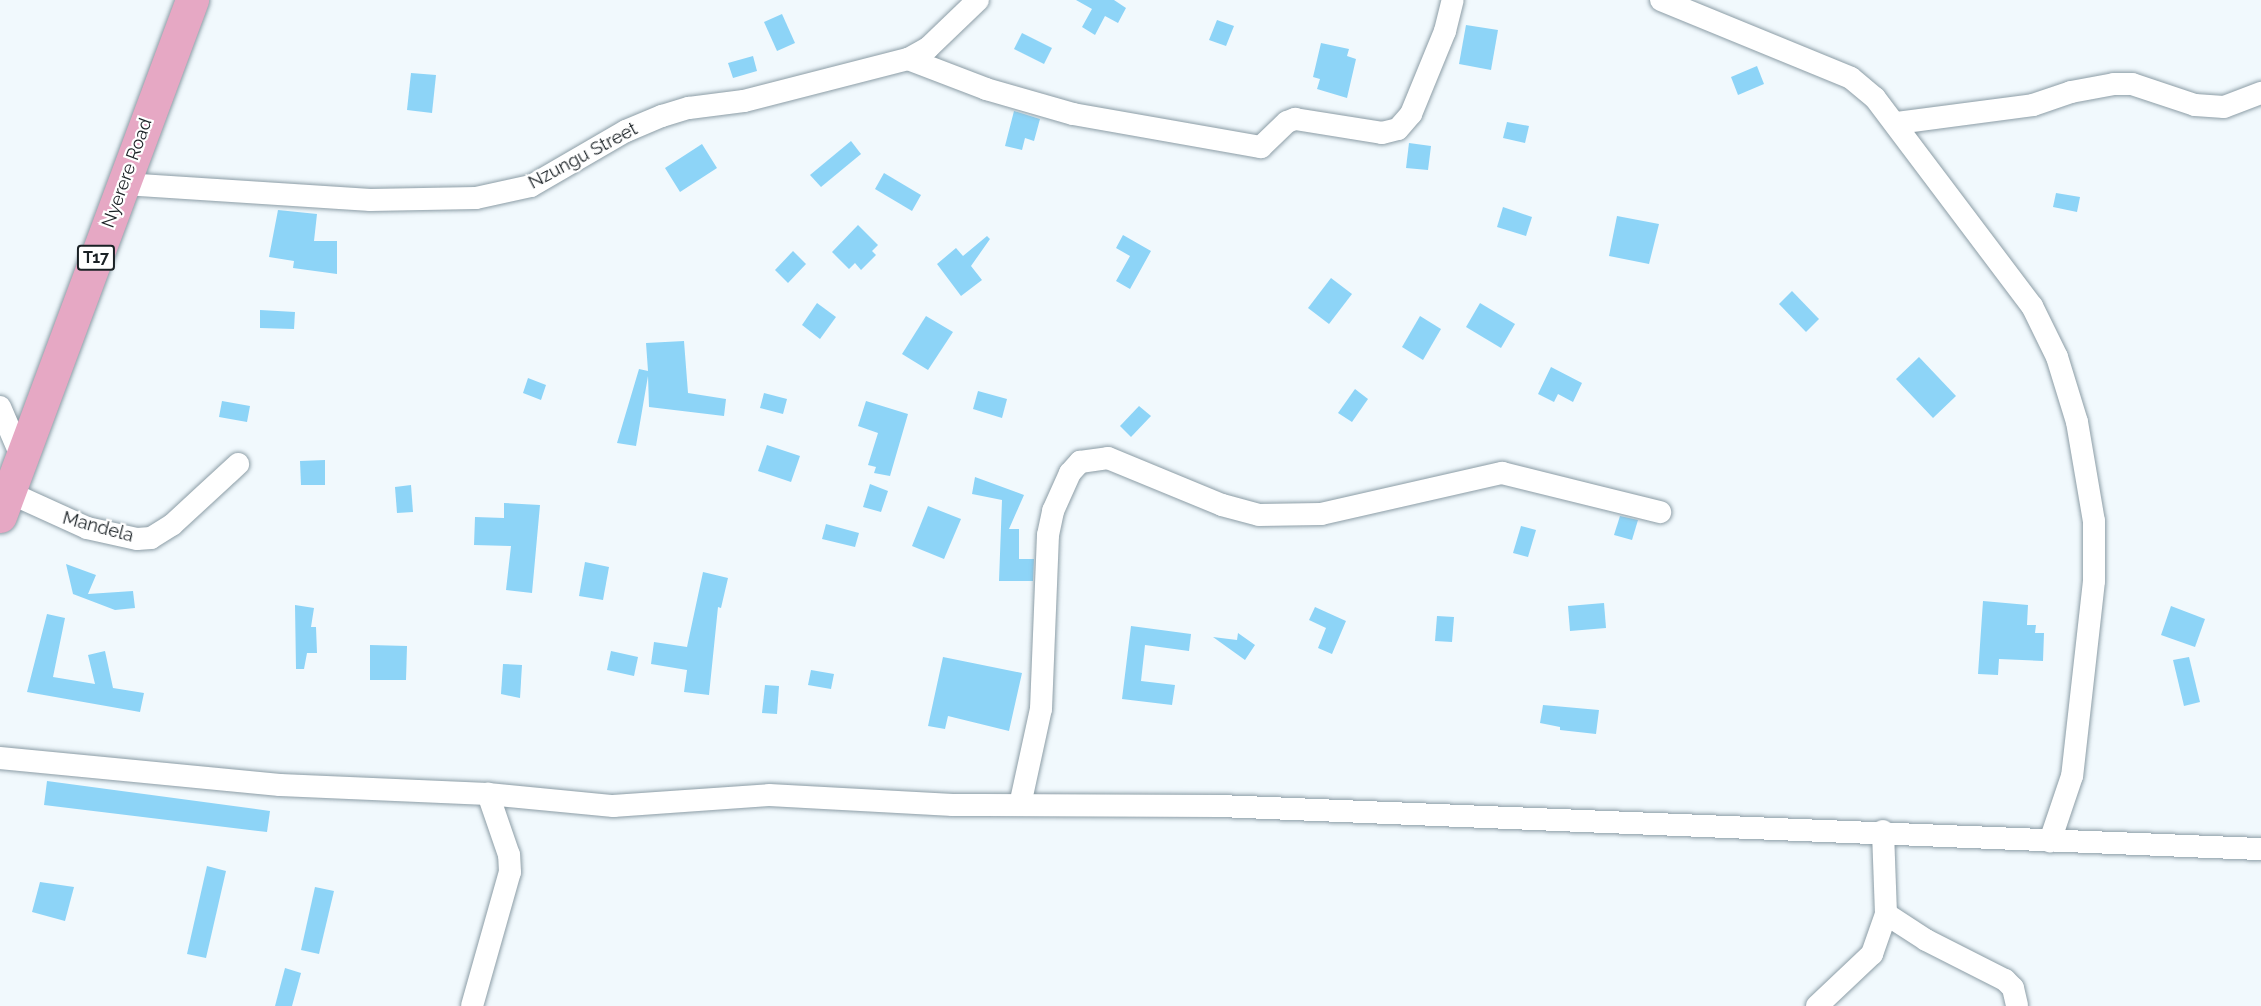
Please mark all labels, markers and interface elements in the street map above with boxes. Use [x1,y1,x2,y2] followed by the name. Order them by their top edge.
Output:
[97,115,157,231] street label: Nyerere Road
[525,118,641,194] street label: Nzungu Street
[76,245,116,271] road number: T17
[60,507,136,547] street label: Mandela

